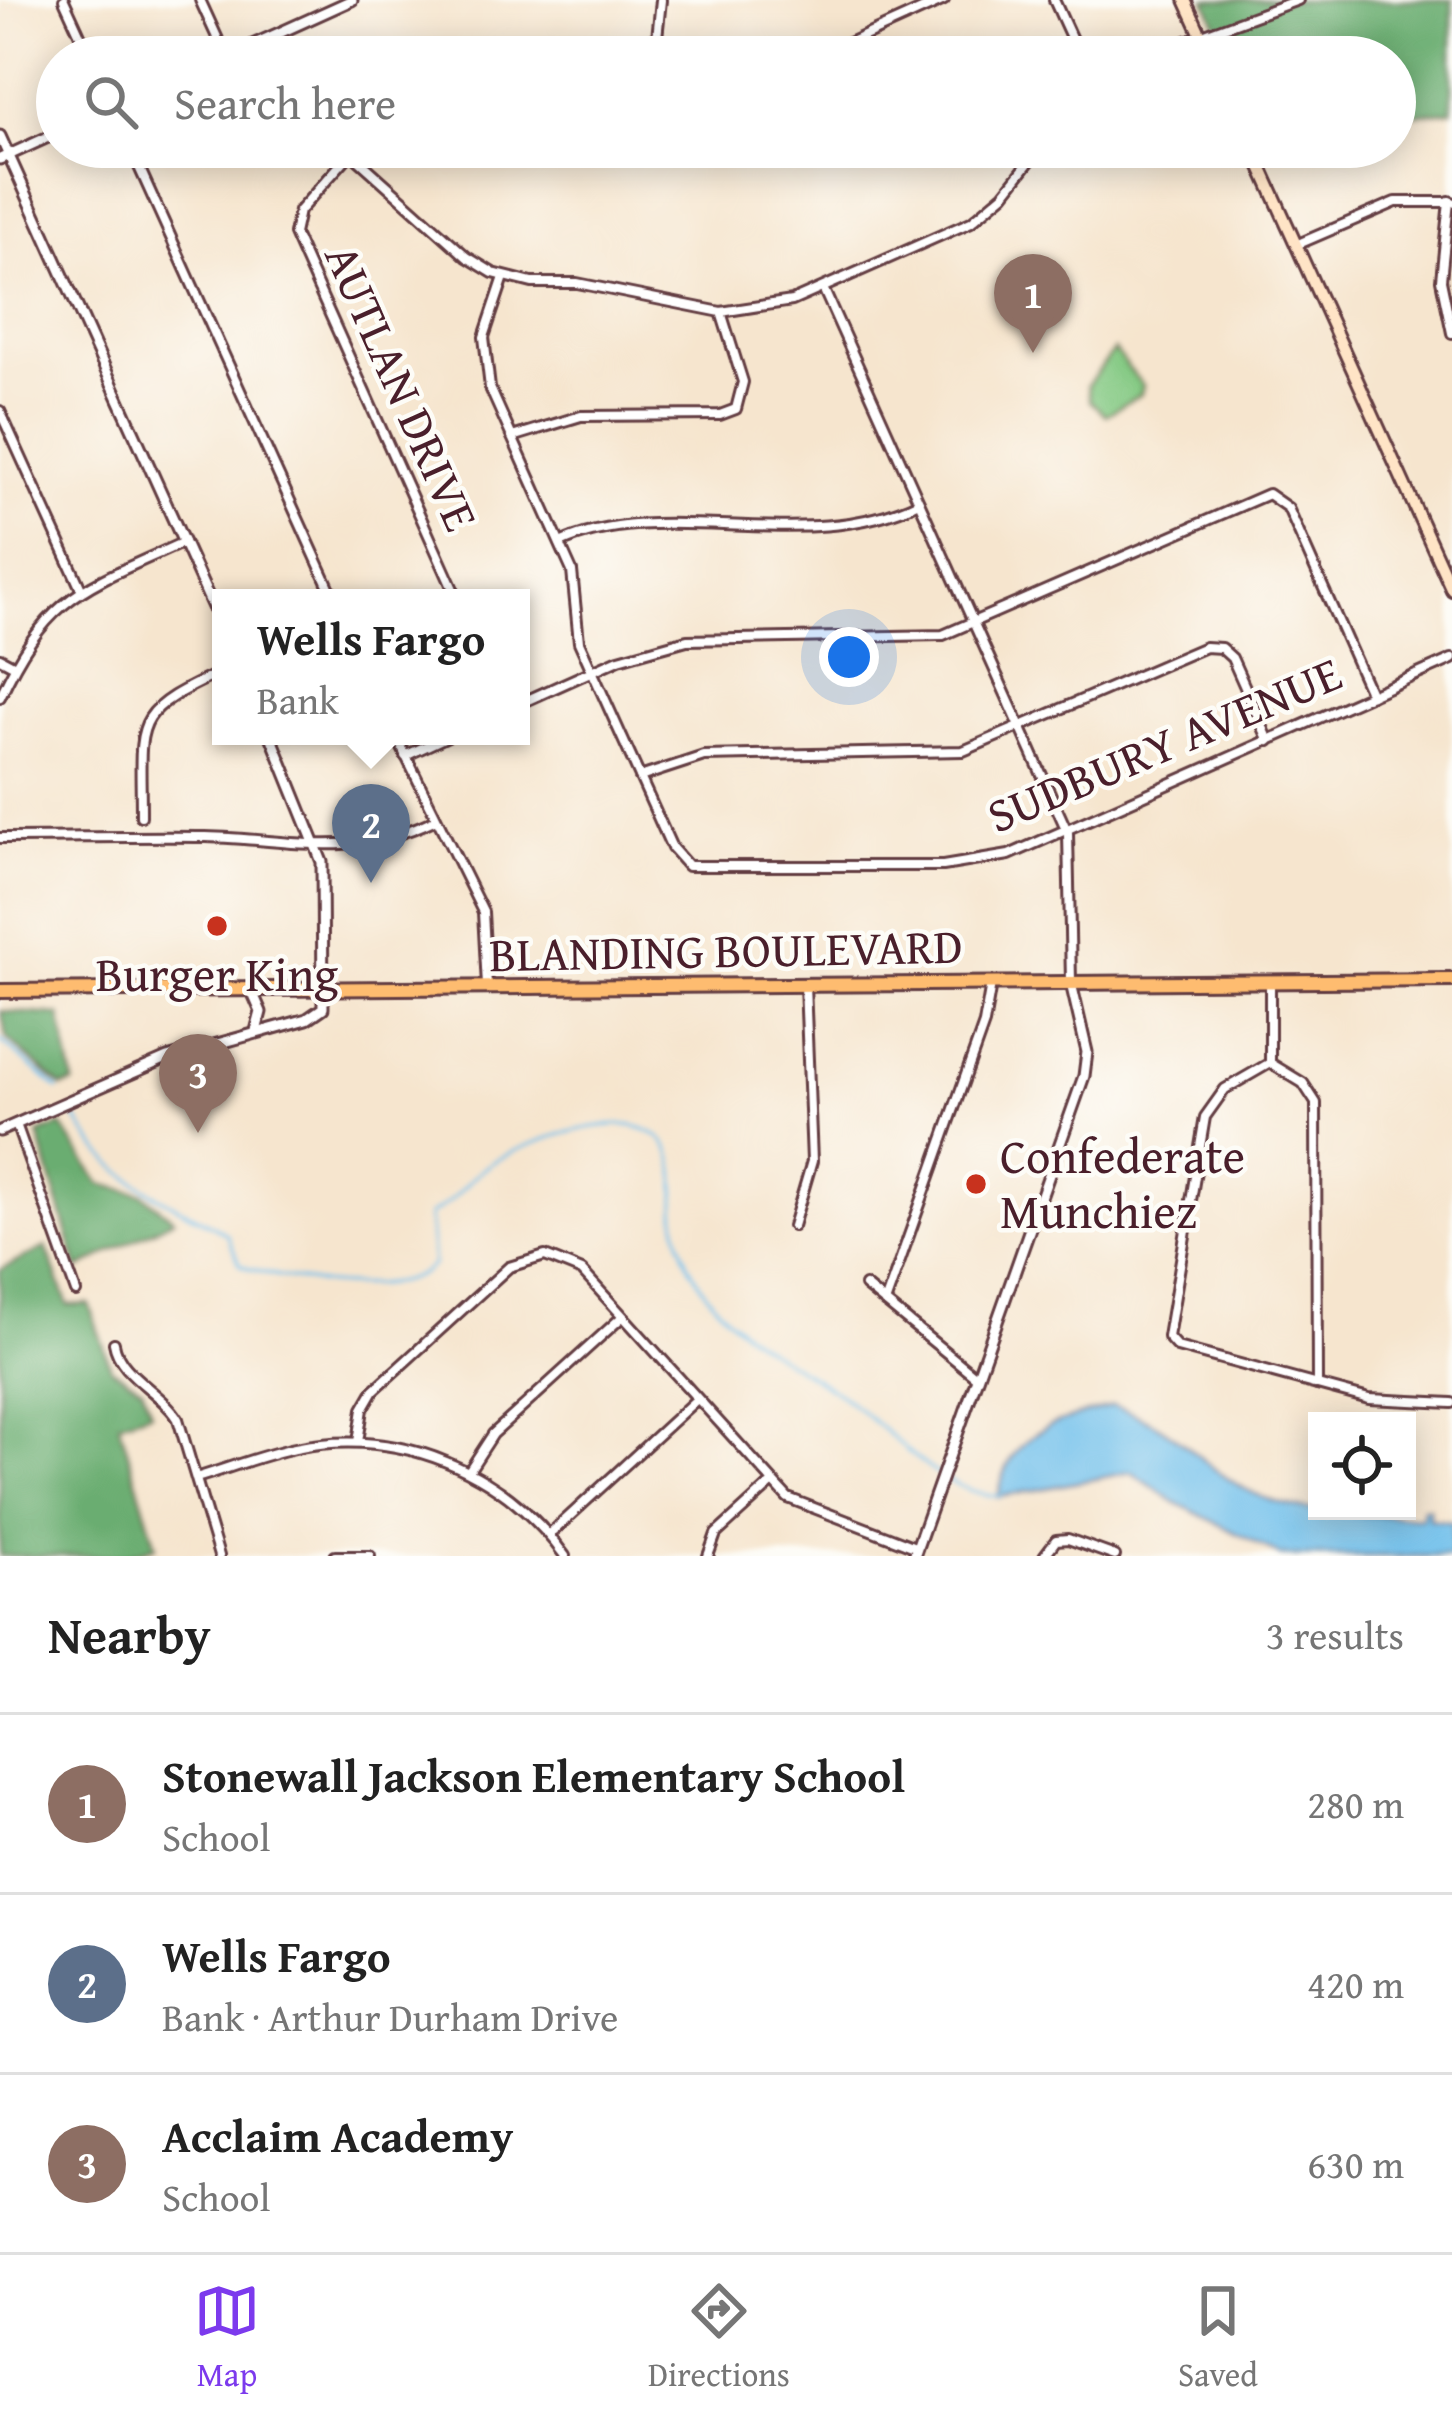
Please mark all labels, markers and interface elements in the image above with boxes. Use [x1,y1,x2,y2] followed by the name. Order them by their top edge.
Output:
[36,36,1416,168] search box
[78,69,144,135] icon: search
[174,70,396,135] text: Search here
[307,232,497,542] street label: AUTLAN DRIVE
[994,254,1072,353] pin: 1
[212,589,530,745] popup
[257,606,485,671] text: Wells Fargo
[819,627,879,687] your location
[976,637,1352,850] street label: SUDBURY AVENUE
[257,671,339,728] text: Bank
[332,784,410,883] pin: 2
[489,910,963,989] street label: BLANDING BOULEVARD
[204,913,230,939] marker: Burger King
[96,938,338,1009] place label: Burger King
[159,1034,237,1133] pin: 3
[1000,1120,1245,1246] place label: Confederate Munchiez
[963,1171,989,1197] marker: Confederate Munchiez
[1308,1412,1416,1520] map controls
[1308,1412,1416,1520] button: locate
[48,1597,211,1672] text: Nearby
[1266,1606,1404,1663] text: 3 results
[162,1743,905,1808] text: Stonewall Jackson Elementary School
[77,1775,97,1832] text: 1
[1307,1775,1404,1832] text: 280 m
[162,1808,270,1865] text: School
[162,1923,391,1988] text: Wells Fargo
[77,1955,97,2012] text: 2
[1307,1955,1404,2012] text: 420 m
[162,1988,618,2045] text: Bank · Arthur Durham Drive
[162,2103,513,2168] text: Acclaim Academy
[77,2135,97,2192] text: 3
[1307,2135,1404,2192] text: 630 m
[162,2168,270,2225] text: School
[194,2278,260,2398] tab: Map
[648,2278,790,2398] tab: Directions
[1178,2278,1258,2398] tab: Saved

